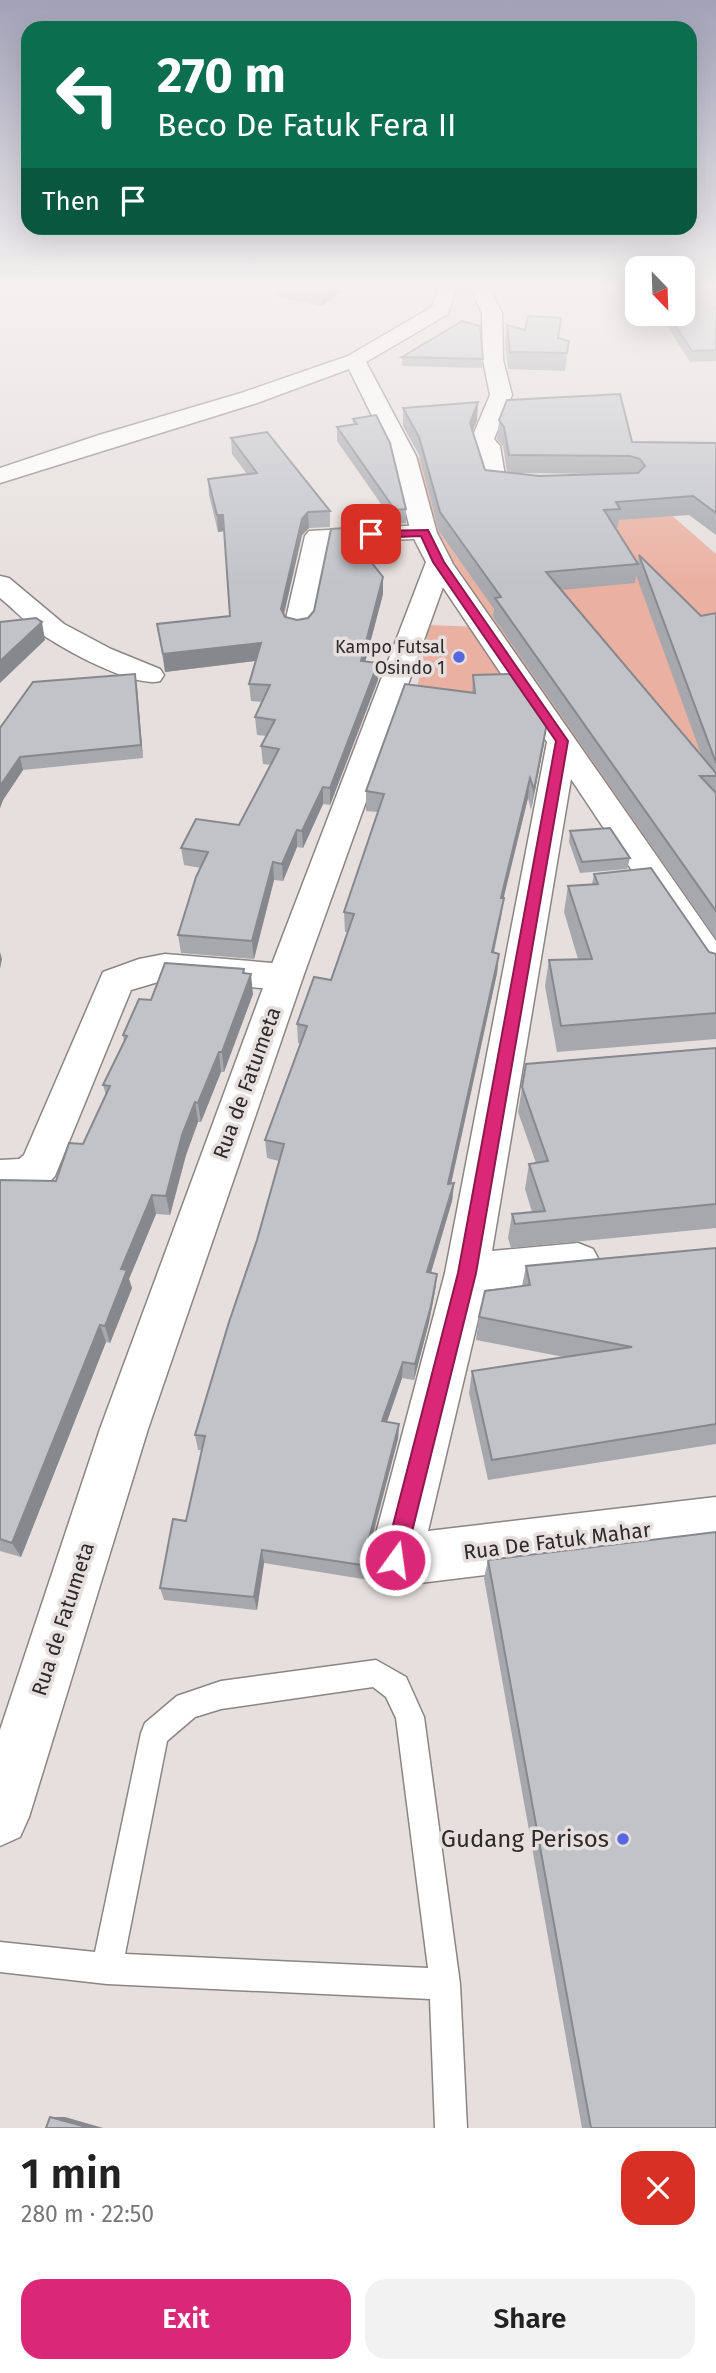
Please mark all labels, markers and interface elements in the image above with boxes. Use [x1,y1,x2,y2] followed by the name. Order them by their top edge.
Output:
[157,46,286,105] text: 270 m
[42,49,133,140] icon: left
[157,106,457,144] text: Beco De Fatuk Fera II
[114,182,152,220] icon: arrive
[42,186,100,217] text: Then
[625,256,695,326] north arrow
[625,256,695,326] map controls
[341,504,401,564] pin
[352,515,390,553] icon: arrive
[335,636,445,679] place label: Kampo Futsal Osindo 1
[451,649,467,665] marker: Kampo Futsal Osindo 1
[207,1003,287,1163] street label: Rua de Fatumeta
[462,1517,652,1565] street label: Rua De Fatuk Mahar
[358,1523,432,1597] position arrow
[26,1539,100,1699] street label: Rua de Fatumeta
[441,1825,609,1853] place label: Gudang Perisos
[615,1831,631,1847] marker: Gudang Perisos
[21,2149,122,2199] text: 1 min
[621,2151,695,2225] button: close
[21,2200,154,2228] text: 280 m · 22:50
[21,2279,351,2359] button: Exit
[365,2279,695,2359] button: Share

